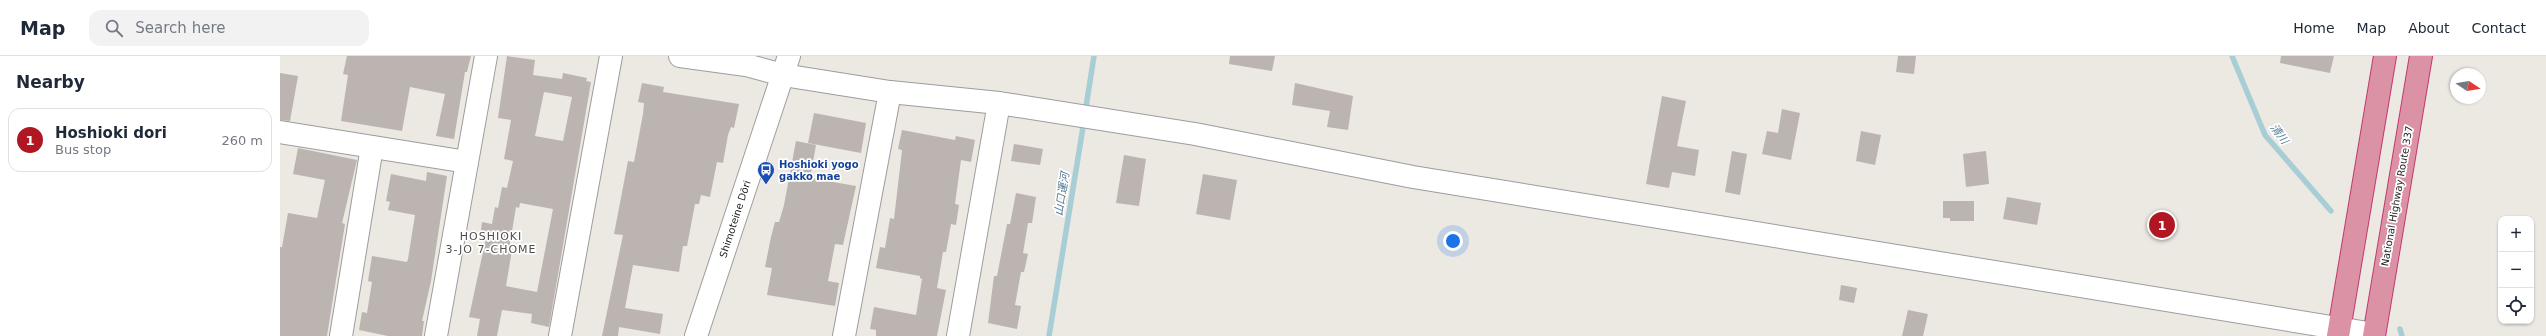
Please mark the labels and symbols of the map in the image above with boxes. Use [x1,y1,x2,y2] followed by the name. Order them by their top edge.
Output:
[2450,68,2486,104] north arrow
[2267,121,2291,148] water label: 清川
[2379,125,2415,267] street label: National Highway Route 337
[779,159,859,182] place label: Hoshioki yogo gakko mae
[756,160,776,185] bus stop icon: Hoshioki yogo gakko mae
[1052,169,1072,217] water label: 山口運河
[717,179,753,259] street label: Shimoteine Dōri
[2149,210,2175,240] pin: 1
[446,230,537,256] district label: HOSHIOKI 3-JO 7-CHOME
[1443,231,1463,251] your location

